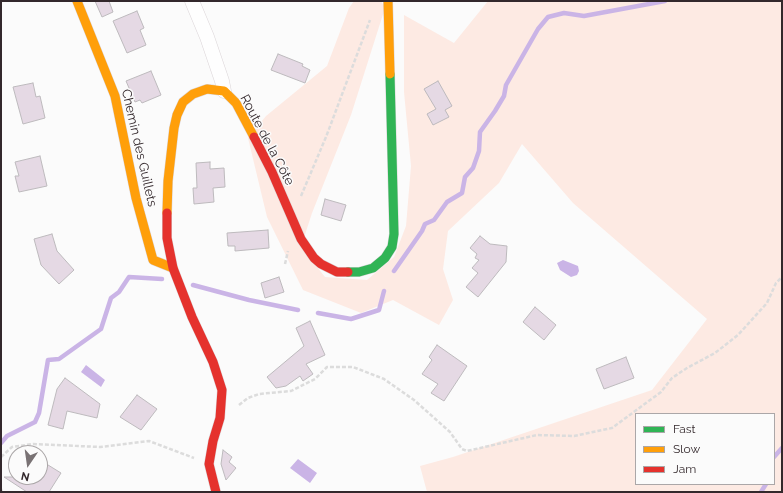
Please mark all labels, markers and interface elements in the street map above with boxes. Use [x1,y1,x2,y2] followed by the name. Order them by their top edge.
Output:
[118,88,160,208] street label: Chemin des Guillets
[237,92,297,188] street label: Route de la Côte
[635,413,775,485] legend
[673,422,696,436] text: Fast
[673,442,700,456] text: Slow
[8,445,48,485] north arrow
[673,462,696,476] text: Jam
[20,469,31,483] text: N

